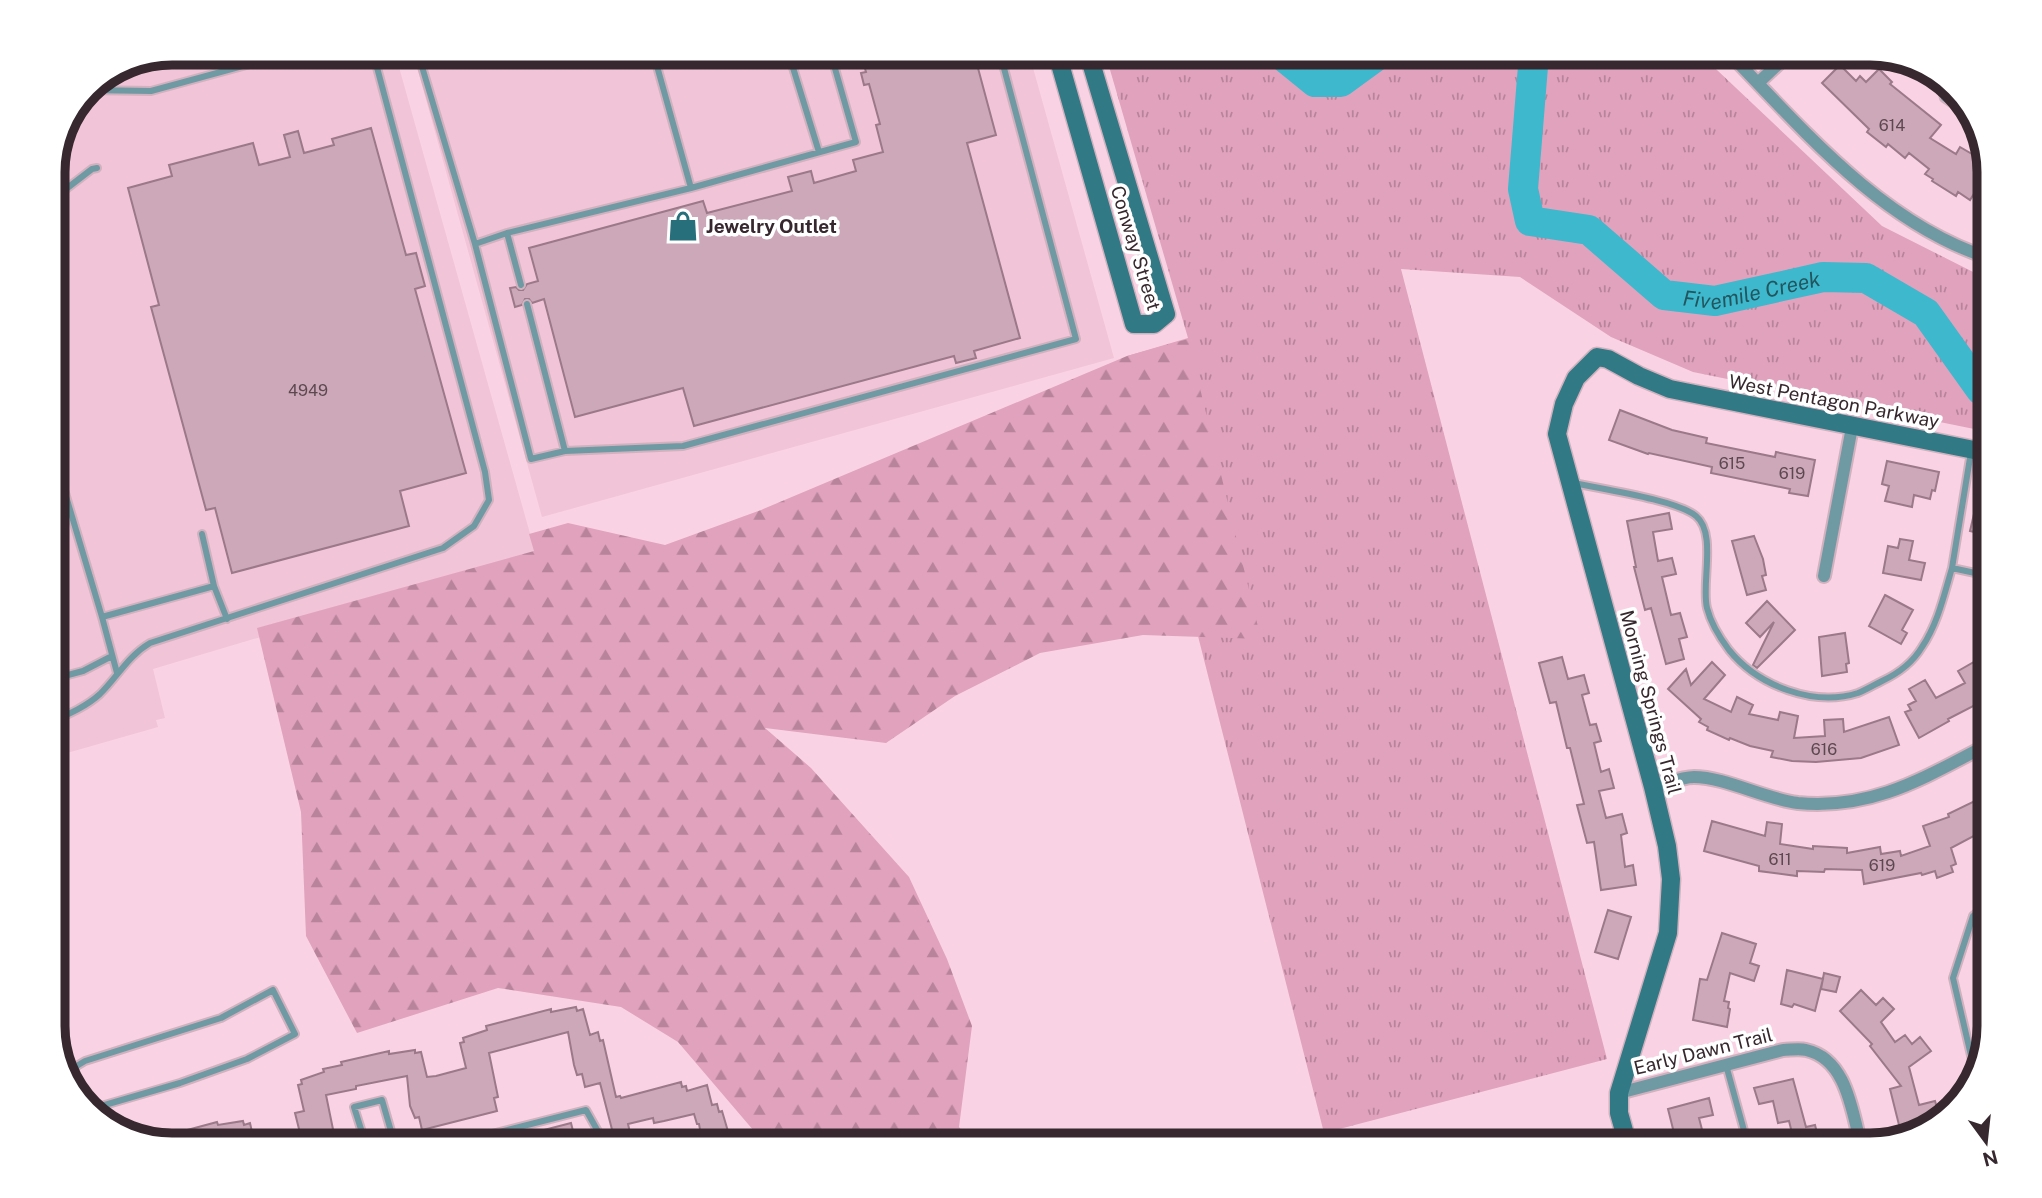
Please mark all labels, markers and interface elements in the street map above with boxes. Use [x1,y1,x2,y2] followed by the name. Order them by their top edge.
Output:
[1879,116,1905,135] house number: 614
[1107,183,1165,313] street label: Conway Street
[666,209,700,243] shop icon: Jewelry Outlet
[706,215,837,237] place label: Jewelry Outlet
[1682,265,1823,314] water label: Fivemile Creek
[1727,370,1941,432] street label: West Pentagon Parkway
[288,381,328,400] house number: 4949
[1719,454,1745,473] house number: 615
[1779,464,1805,483] house number: 619
[1616,607,1686,797] street label: Morning Springs Trail
[1811,740,1837,759] house number: 616
[1769,850,1791,869] house number: 611
[1869,856,1895,875] house number: 619
[1631,1023,1775,1079] street label: Early Dawn Trail
[1951,1107,2021,1177] north arrow
[1980,1146,2000,1171] text: N

